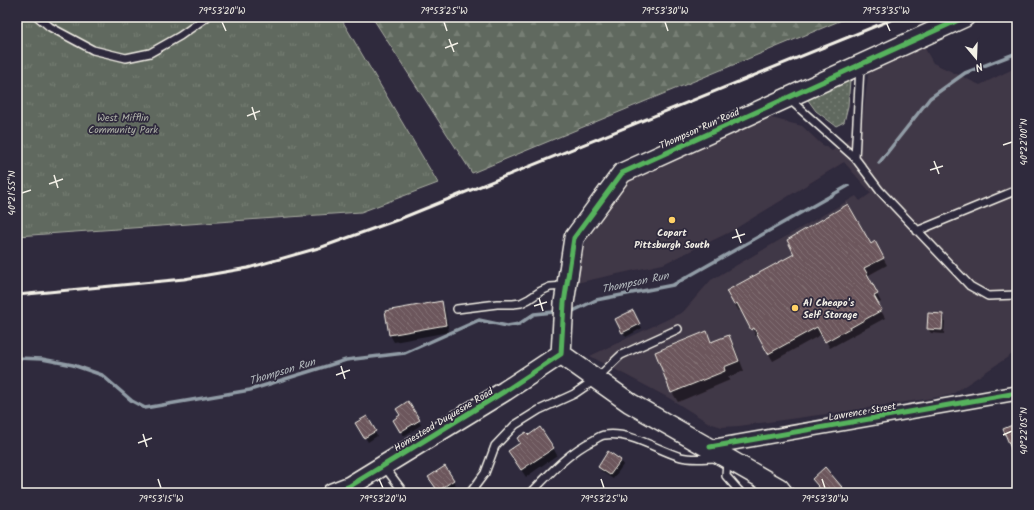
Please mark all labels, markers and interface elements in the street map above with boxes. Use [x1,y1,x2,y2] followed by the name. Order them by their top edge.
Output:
[198,3,246,19] text: 79°53'20"W
[420,3,468,19] text: 79°53'25"W
[641,3,689,19] text: 79°53'30"W
[862,3,910,19] text: 79°53'35"W
[956,38,996,78] north arrow
[973,57,985,76] text: N
[657,104,743,154] street label: Thompson Run Road
[88,110,158,138] park label: West Mifflin Community Park
[1016,118,1032,166] text: 40°22'00"N
[4,170,20,216] text: 40°21'55"N
[667,215,677,225] marker: Copart Pittsburgh South
[634,225,710,253] place label: Copart Pittsburgh South
[600,267,672,299] water label: Thompson Run
[803,295,857,323] place label: Al Cheapo's Self Storage
[790,303,800,313] marker: Al Cheapo's Self Storage
[247,353,319,391] water label: Thompson Run
[391,383,497,456] street label: Homestead Duquesne Road
[827,398,897,426] street label: Lawrence Street
[1016,407,1032,455] text: 40°22'05"N
[138,491,184,507] text: 79°53'15"W
[359,491,407,507] text: 79°53'20"W
[580,491,628,507] text: 79°53'25"W
[801,491,849,507] text: 79°53'30"W

